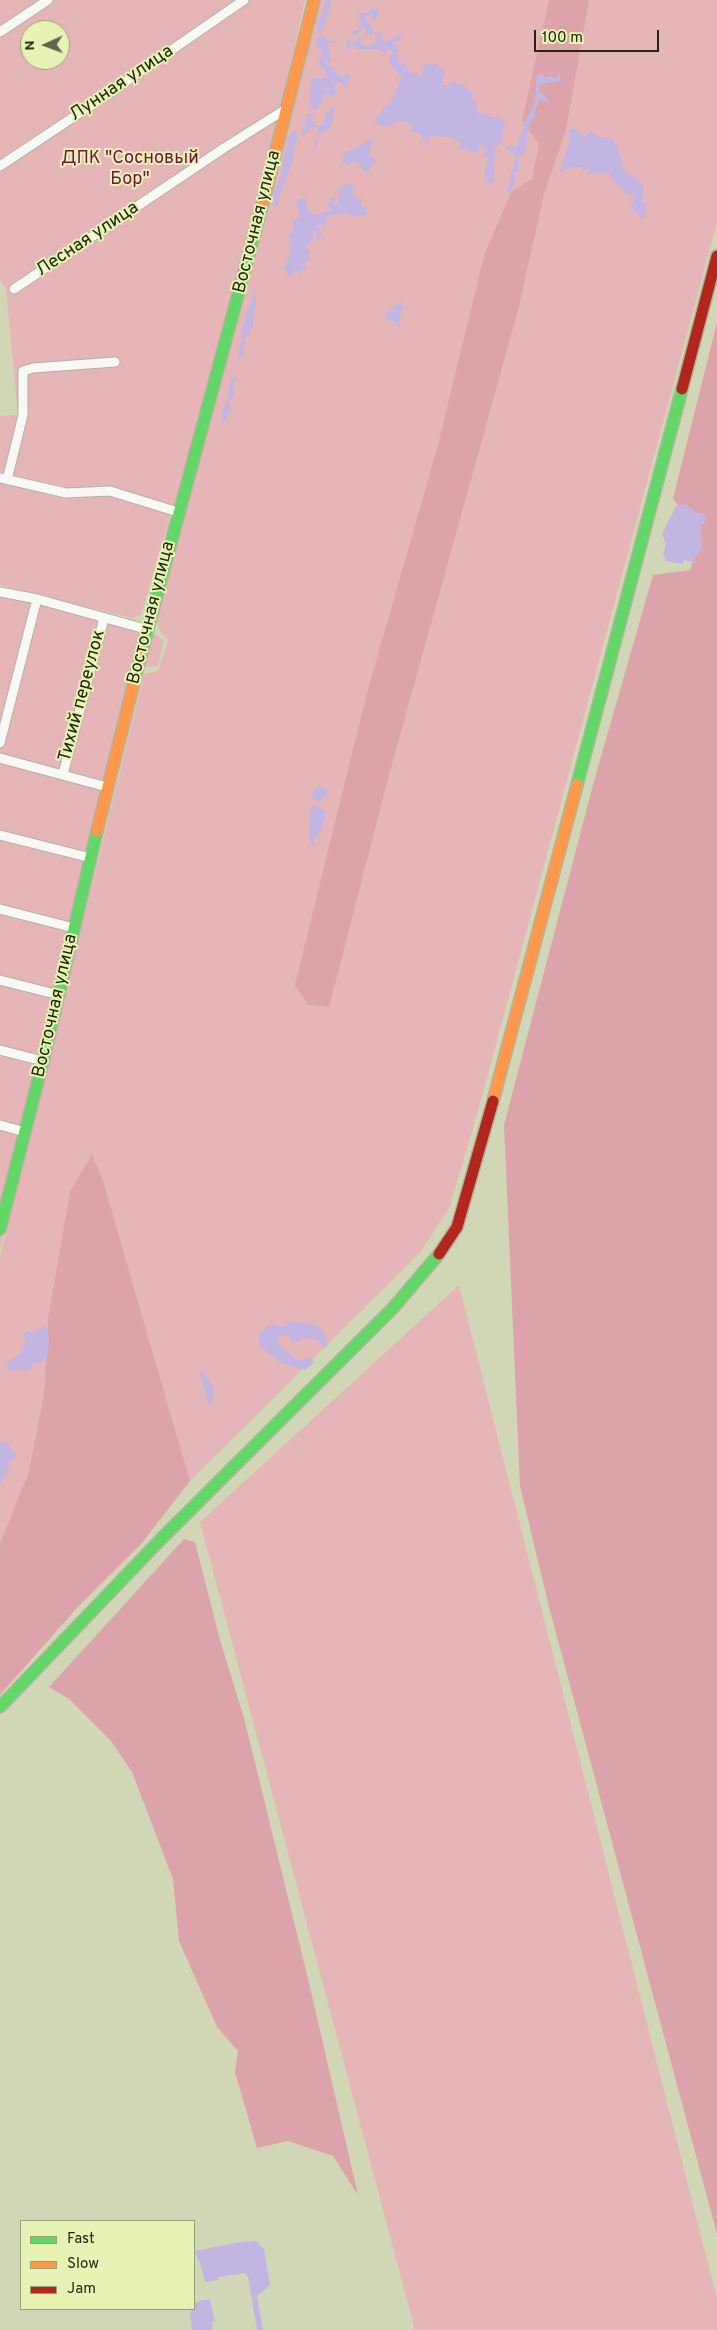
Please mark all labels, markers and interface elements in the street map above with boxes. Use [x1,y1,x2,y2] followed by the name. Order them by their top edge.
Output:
[20,20,70,70] north arrow
[537,20,662,52] scale bar
[542,29,583,48] text: 100 m
[22,40,39,51] text: N
[66,41,178,127] street label: Лунная улица
[61,148,199,190] park label: ДПК "Сосновый Бор"
[230,148,286,296] street label: Восточная улица
[33,198,143,282] street label: Лесная улица
[124,539,180,687] street label: Восточная улица
[55,628,111,764] street label: Тихий переулок
[29,932,83,1080] street label: Восточная улица
[20,2220,195,2310] legend
[67,2230,95,2249] text: Fast
[67,2255,99,2274] text: Slow
[67,2280,96,2299] text: Jam

